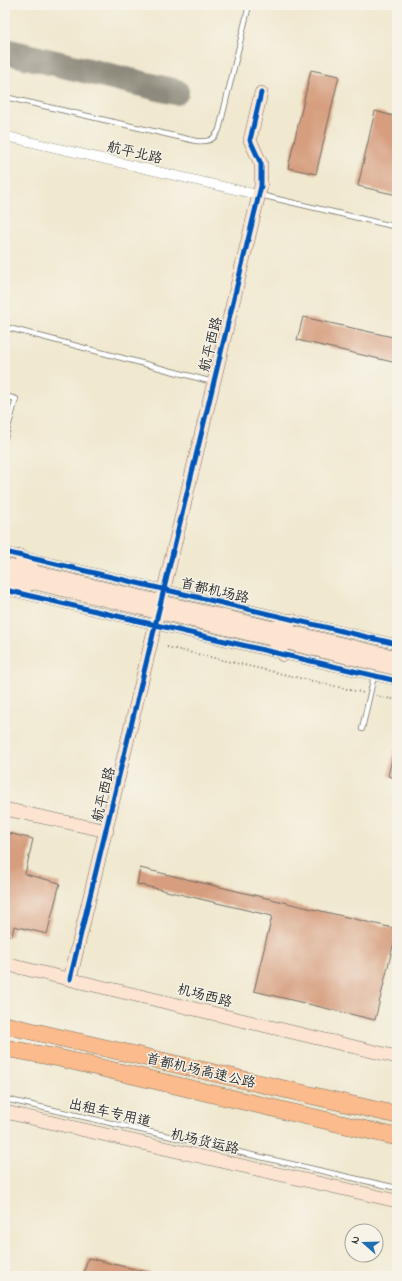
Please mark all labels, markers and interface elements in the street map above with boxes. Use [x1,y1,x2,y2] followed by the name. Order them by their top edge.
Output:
[105,137,164,170] street label: 航平北路
[194,315,228,374] street label: 航平西路
[178,573,251,610] street label: 首都机场路
[87,765,121,824] street label: 航平西路
[175,979,234,1013] street label: 机场西路
[144,1049,258,1094] street label: 首都机场高速公路
[66,1094,153,1133] street label: 出租车专用道
[168,1124,241,1161] street label: 机场货运路
[344,1223,384,1263] north arrow
[347,1234,364,1246] text: N

